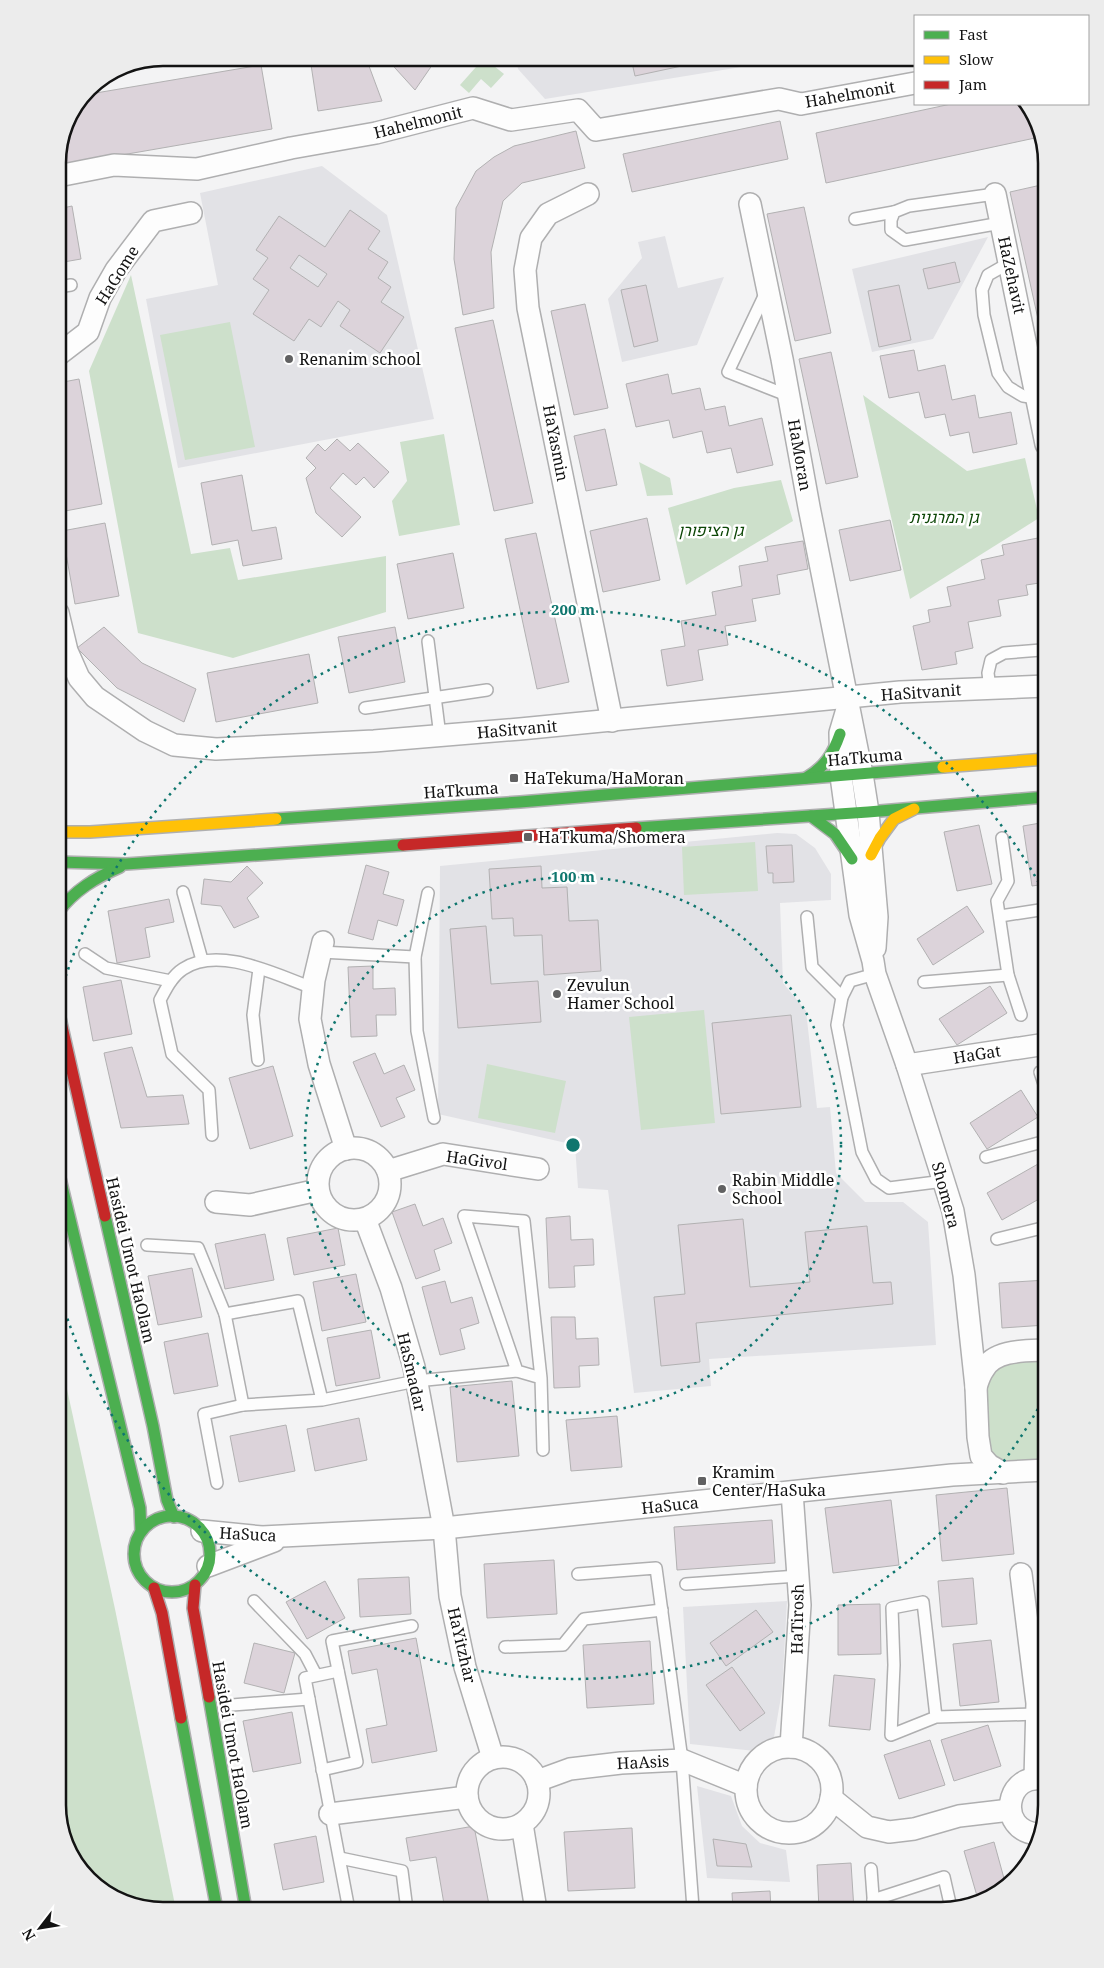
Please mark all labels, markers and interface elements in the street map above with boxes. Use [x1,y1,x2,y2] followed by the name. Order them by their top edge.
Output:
[914,15,1089,105] legend
[959,24,988,44] text: Fast
[959,49,993,69] text: Slow
[958,74,987,94] text: Jam
[803,75,897,113] street label: Hahelmonit
[371,100,465,144] street label: Hahelmonit
[993,234,1031,316] street label: HaZehavit
[90,241,144,309] street label: HaGome
[299,348,421,370] place label: Renanim school
[283,353,295,365] marker: Renanim school
[538,403,574,483] street label: HaYasmin
[783,417,817,493] street label: HaMoran
[909,506,980,528] park label: גן המרגנית
[678,519,745,541] park label: גן הציפורן
[551,599,595,619] text: 200 m
[880,678,962,706] street label: HaSitvanit
[476,715,558,743] street label: HaSitvanit
[827,743,903,771] street label: HaTkuma
[524,767,684,789] place label: HaTekuma/HaMoran
[508,772,520,784] marker: HaTekuma/HaMoran
[423,776,499,804] street label: HaTkuma
[538,826,686,848] place label: HaTkuma/Shomera
[522,831,534,843] marker: HaTkuma/Shomera
[551,866,595,886] text: 100 m
[567,974,674,1014] place label: Zevulun Hamer School
[551,988,563,1000] marker: Zevulun Hamer School
[952,1039,1003,1069] street label: HaGat
[564,1136,582,1154] centre of rings
[445,1145,509,1175] street label: HaGivol
[927,1159,965,1231] street label: Shomera
[732,1169,834,1209] place label: Rabin Middle School
[101,1175,161,1345] street label: Hasidei Umot HaOlam
[716,1183,728,1195] marker: Rabin Middle School
[392,1330,432,1414] street label: HaSmadar
[712,1461,826,1501] place label: Kramim Center/HaSuka
[696,1475,708,1487] marker: Kramim Center/HaSuka
[640,1491,700,1519] street label: HaSuca
[219,1522,277,1546] street label: HaSuca
[785,1583,809,1655] street label: HaTirosh
[443,1605,482,1686] street label: HaYitzhar
[207,1659,259,1831] street label: Hasidei Umot HaOlam
[616,1750,670,1774] street label: HaAsis
[15,1903,65,1953] north arrow
[17,1925,39,1945] text: N

